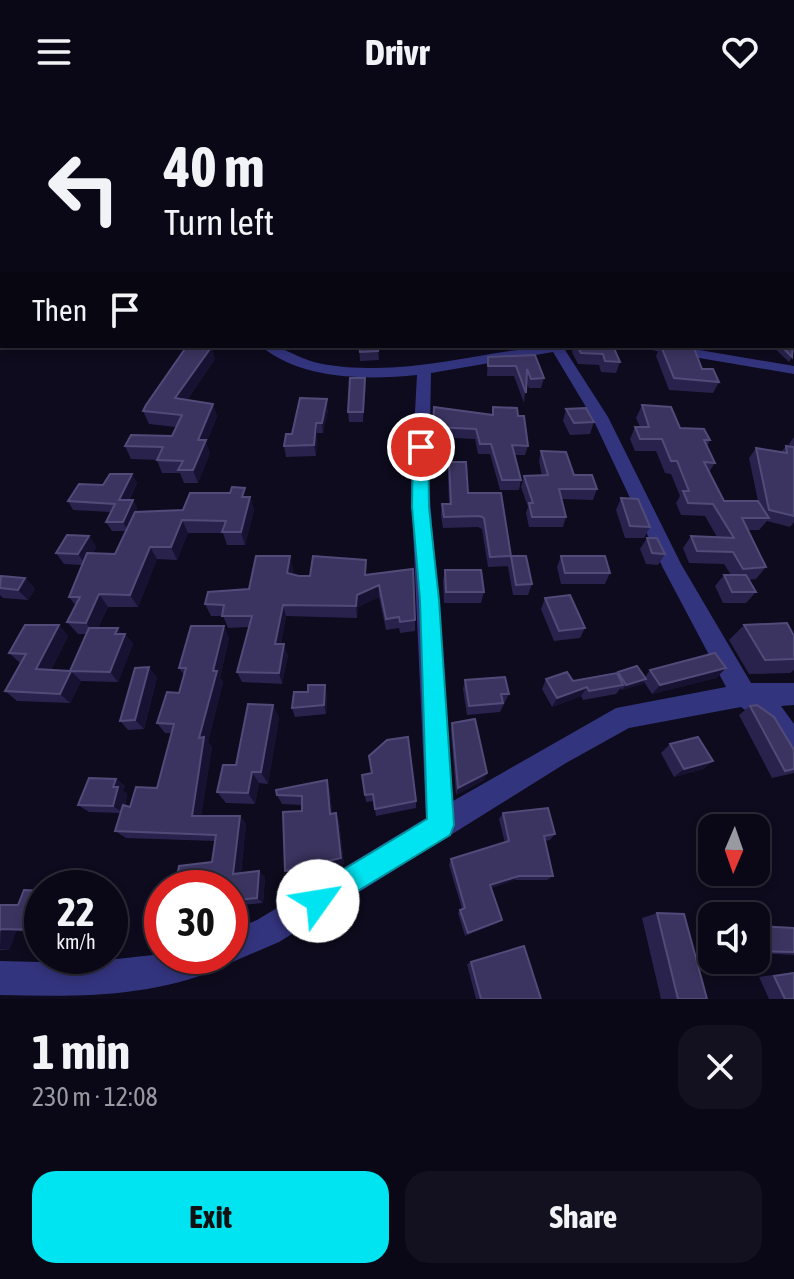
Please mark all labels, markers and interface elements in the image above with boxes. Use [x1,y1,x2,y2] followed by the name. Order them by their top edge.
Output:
[32,30,76,74] icon: menu
[718,30,762,74] icon: heart
[365,31,429,73] text: Drivr
[164,135,265,199] text: 40 m
[32,136,136,240] icon: left
[164,201,274,243] text: Turn left
[103,288,147,332] icon: arrive
[32,293,87,327] text: Then
[387,413,455,481] pin
[399,425,443,469] icon: arrive
[698,814,770,886] north arrow
[698,814,770,974] map controls
[276,859,360,943] position arrow
[144,870,248,974] speed limit sign: 30
[57,889,95,934] text: 22
[698,902,770,974] button: sound
[56,930,96,953] text: km/h
[32,1024,130,1079] text: 1 min
[678,1025,762,1109] button: close
[32,1082,158,1112] text: 230 m · 12:08
[32,1171,389,1263] button: Exit
[405,1171,762,1263] button: Share

